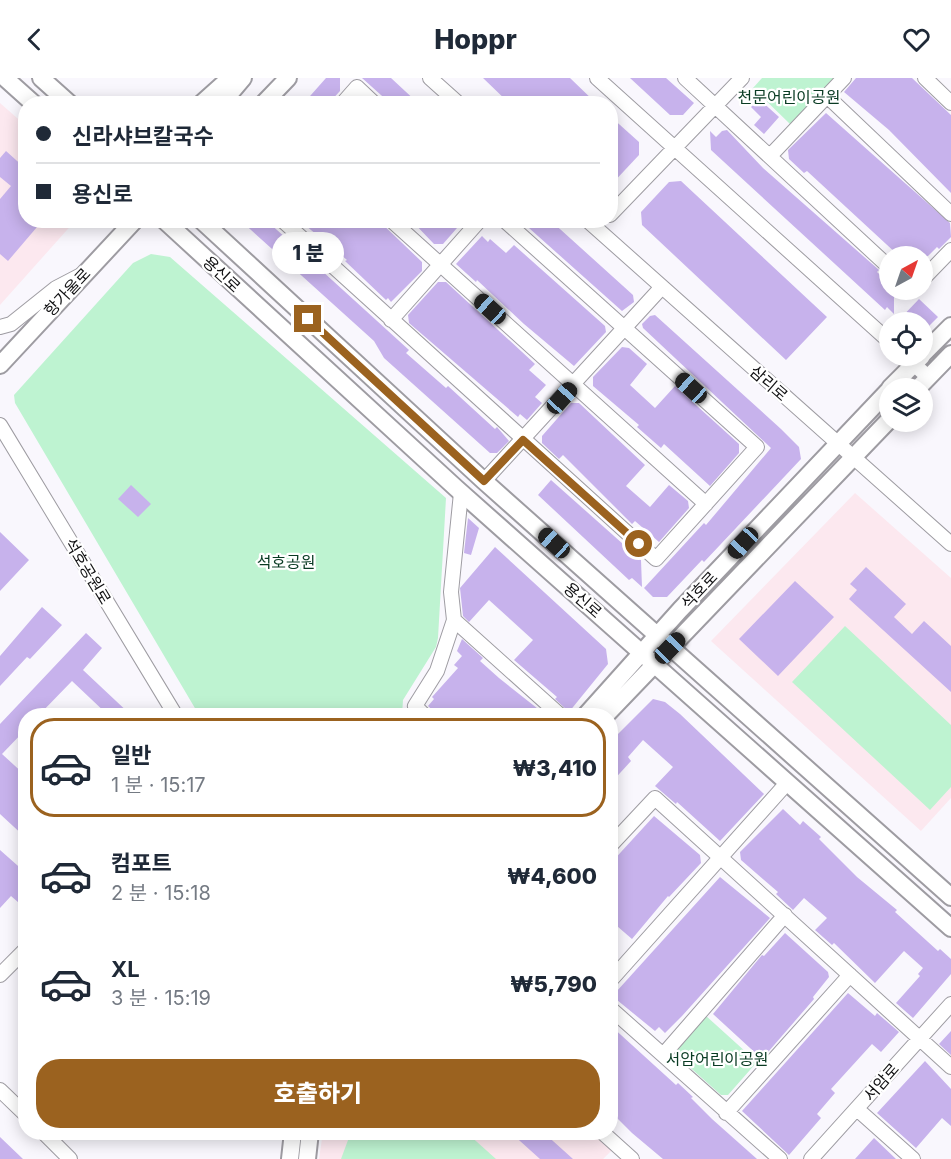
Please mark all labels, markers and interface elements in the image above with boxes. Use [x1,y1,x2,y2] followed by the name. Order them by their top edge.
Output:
[18,23,51,56] icon: back
[434,23,517,56] text: Hoppr
[900,23,933,56] icon: heart
[737,87,841,107] park label: 천문어린이공원
[72,123,214,149] text: 신라샤브칼국수
[72,181,133,207] text: 용신로
[272,232,344,274] callout: 1 분
[292,241,324,265] text: 1 분
[879,246,933,300] north arrow
[879,246,933,432] map controls
[199,252,245,297] street label: 용신로
[40,263,95,320] street label: 항가울로
[471,290,509,328] car
[294,305,321,332] route end
[879,312,933,366] button: locate
[746,361,792,405] street label: 삼리로
[672,369,710,407] car
[879,378,933,432] button: layers
[543,379,581,417] car
[535,524,573,562] car
[724,524,762,562] car
[625,530,652,557] route start
[60,534,116,608] street label: 석호공원로
[257,552,315,572] park label: 석호공원
[677,567,722,613] street label: 석호로
[560,578,606,622] street label: 용신로
[651,629,689,667] car
[39,741,93,795] icon: car
[111,742,151,768] text: 일반
[513,755,597,781] text: ₩3,410
[111,773,206,797] text: 1 분 · 15:17
[39,849,93,903] icon: car
[111,850,172,876] text: 컴포트
[507,863,597,889] text: ₩4,600
[111,881,211,905] text: 2 분 · 15:18
[111,956,140,982] text: XL
[39,957,93,1011] icon: car
[510,971,597,997] text: ₩5,790
[111,986,211,1010] text: 3 분 · 15:19
[665,1049,769,1069] park label: 서암어린이공원
[36,1059,600,1128] button: 호출하기
[859,1059,903,1105] street label: 서암로

